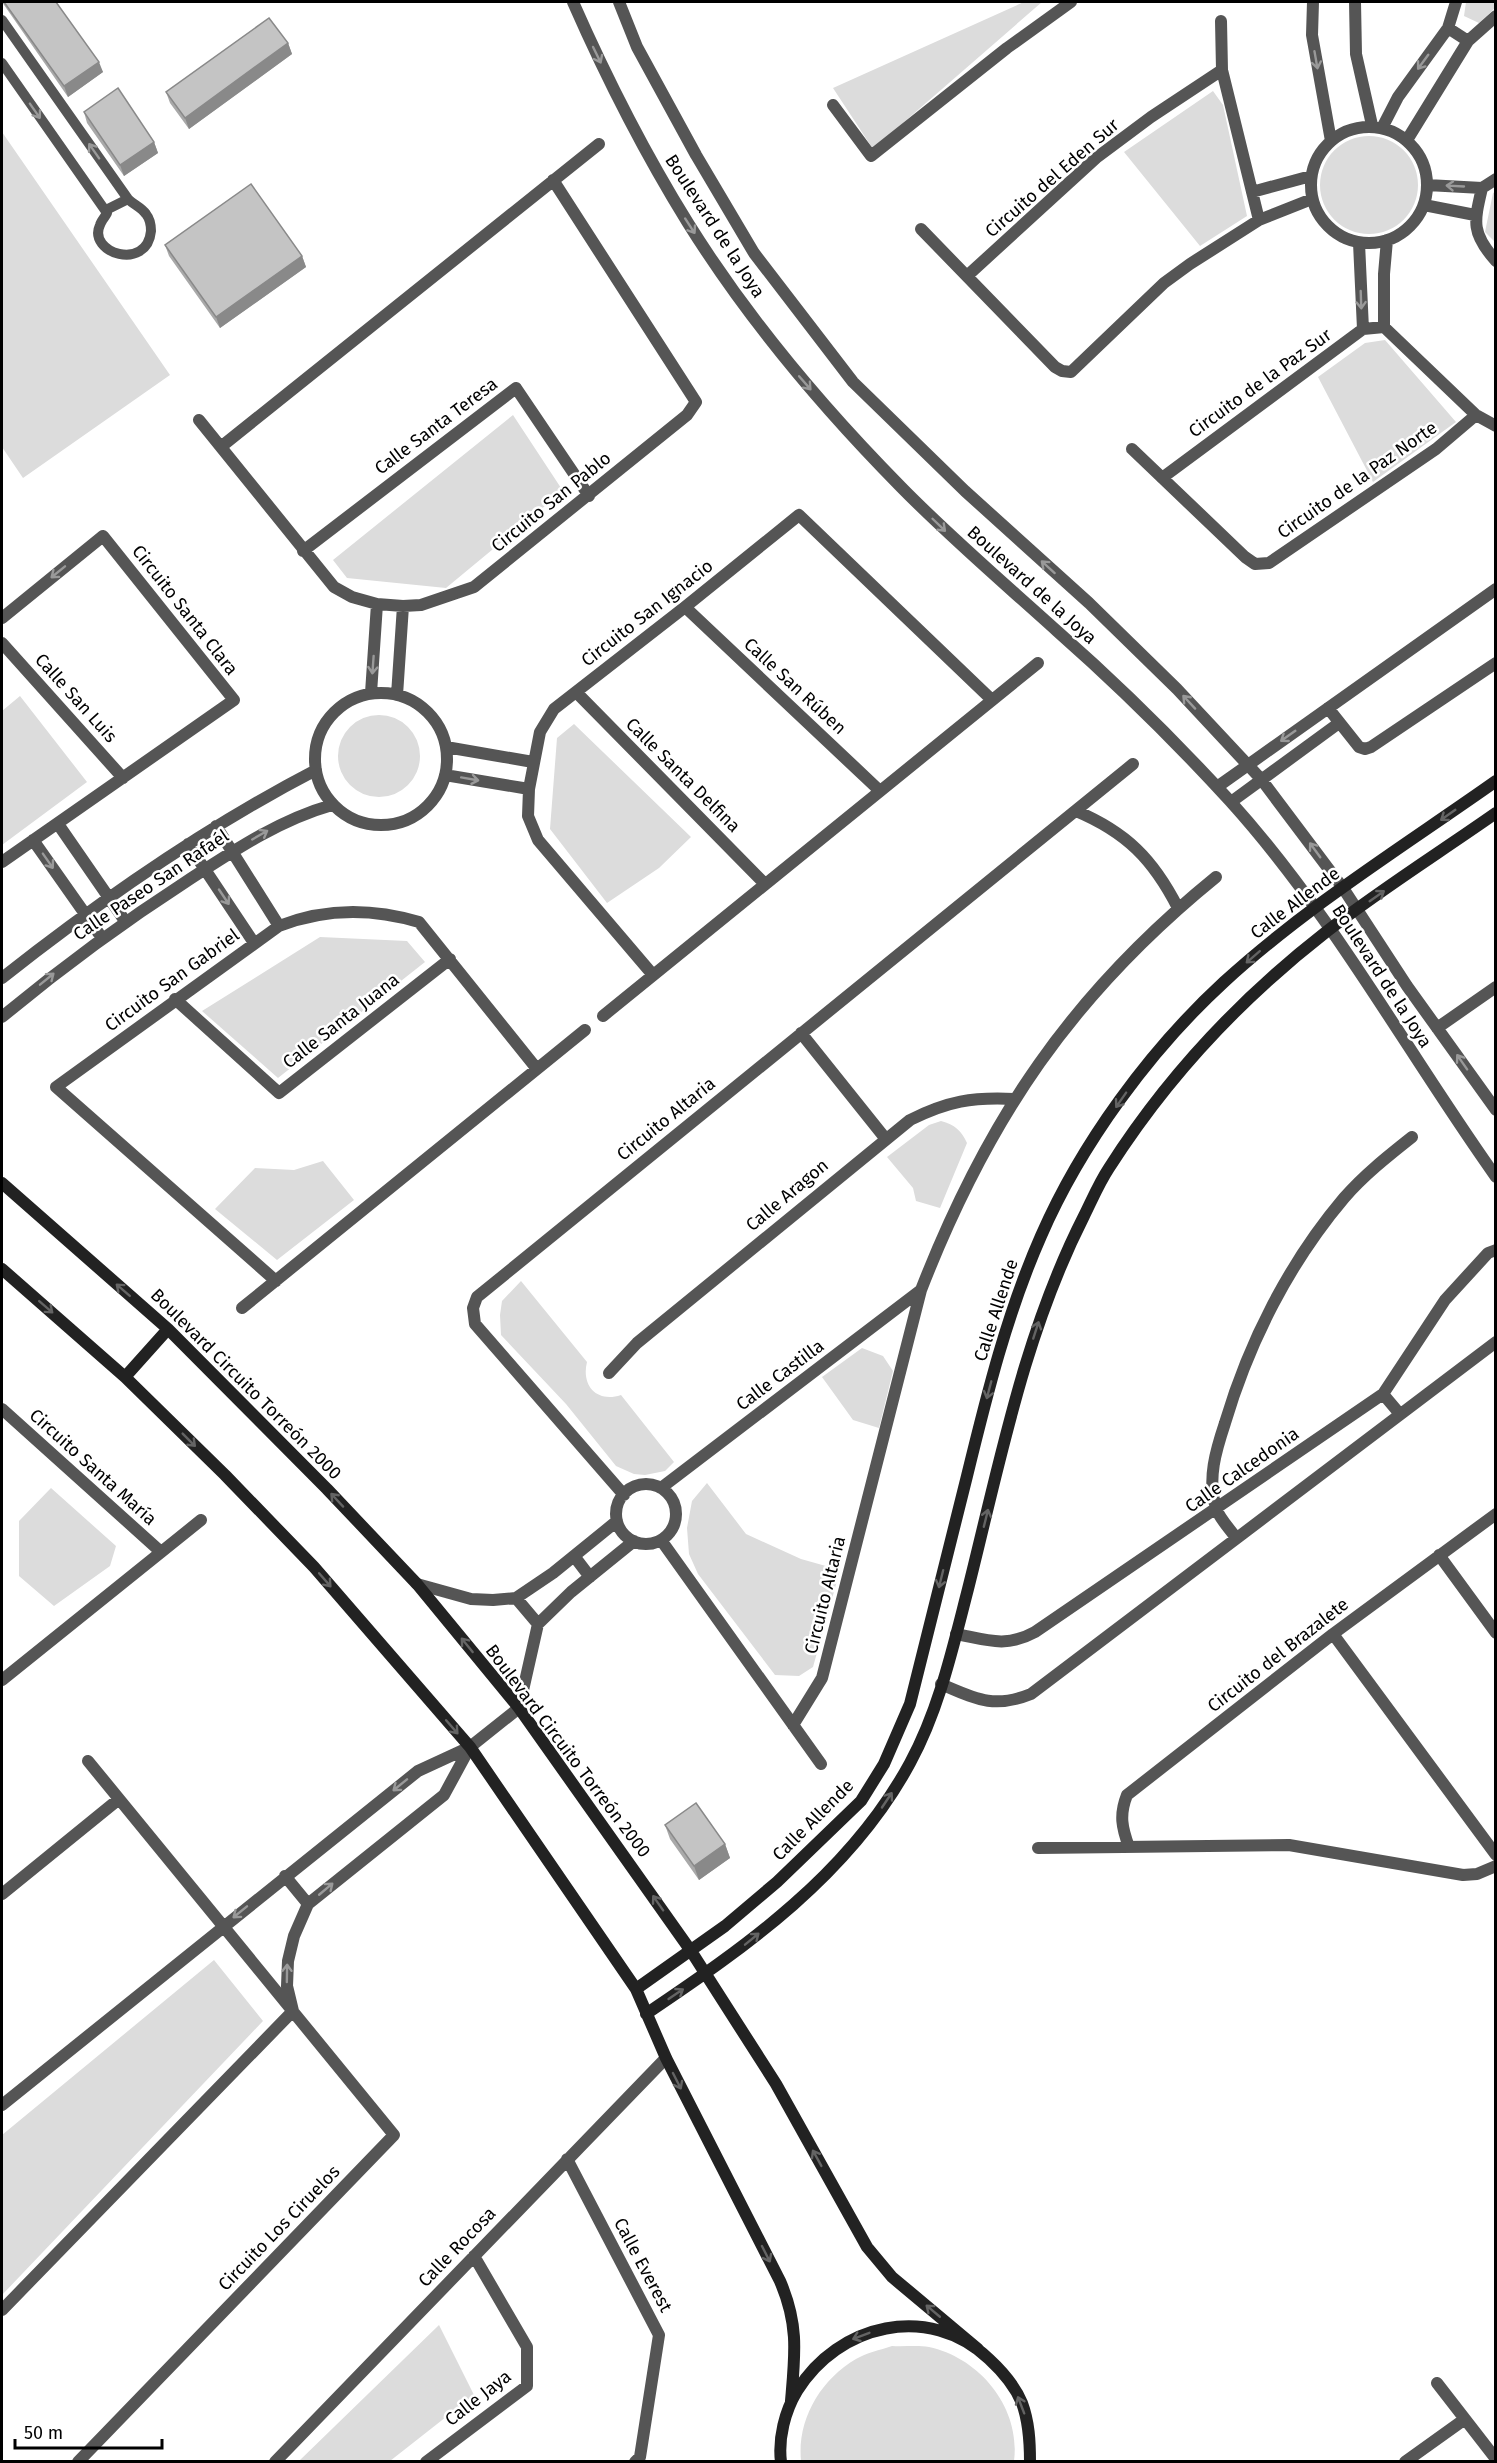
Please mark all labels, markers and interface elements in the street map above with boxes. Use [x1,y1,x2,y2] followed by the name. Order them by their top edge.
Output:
[592,45,603,63] one-way arrow
[1311,49,1322,69] one-way arrow
[1417,54,1429,70] one-way arrow
[29,103,41,119] one-way arrow
[981,114,1123,242] street label: Circuito del Eden Sur
[88,144,100,160] one-way arrow
[660,150,770,302] street label: Boulevard de la Joya
[1445,181,1465,192] one-way arrow
[684,217,696,234] one-way arrow
[1356,290,1367,310] one-way arrow
[1184,324,1336,442] street label: Circuito de la Paz Sur
[370,373,502,479] street label: Calle Santa Teresa
[799,375,812,391] one-way arrow
[1273,417,1441,543] street label: Circuito de la Paz Norte
[487,447,615,557] street label: Circuito San Pablo
[932,517,947,532] one-way arrow
[963,521,1101,649] street label: Boulevard de la Joya
[127,541,243,679] street label: Circuito Santa Clara
[577,555,717,671] street label: Circuito San Ignacio
[1041,560,1056,574] one-way arrow
[50,566,66,579] one-way arrow
[739,633,851,739] street label: Calle San Rúben
[30,649,122,747] street label: Calle San Luis
[367,655,378,675] one-way arrow
[1182,695,1196,710] one-way arrow
[621,713,745,837] street label: Calle Santa Delfina
[1280,730,1297,742] one-way arrow
[460,774,479,785] one-way arrow
[1440,809,1456,821] one-way arrow
[69,825,233,945] street label: Calle Paseo San Rafaél
[251,829,268,841] one-way arrow
[1309,842,1322,858] one-way arrow
[42,852,54,869] one-way arrow
[1246,862,1344,944] street label: Calle Allende
[218,888,230,905] one-way arrow
[1369,890,1385,902] one-way arrow
[1327,900,1437,1052] street label: Boulevard de la Joya
[100,924,244,1036] street label: Circuito San Gabriel
[1246,950,1261,964] one-way arrow
[278,969,404,1073] street label: Calle Santa Juana
[38,973,54,986] one-way arrow
[1456,1055,1468,1071] one-way arrow
[612,1072,720,1166] street label: Circuito Altaria
[1115,1091,1127,1108] one-way arrow
[741,1154,833,1236] street label: Calle Aragon
[969,1256,1023,1364] street label: Calle Allende
[116,1283,131,1297] one-way arrow
[146,1284,346,1484] street label: Boulevard Circuito Torreón 2000
[38,1301,54,1314] one-way arrow
[1031,1321,1042,1340] one-way arrow
[732,1335,828,1415] street label: Calle Castilla
[983,1380,994,1399] one-way arrow
[25,1404,161,1530] street label: Circuito Santa María
[1181,1423,1303,1517] street label: Calle Calcedonia
[182,1432,197,1447] one-way arrow
[330,1492,345,1507] one-way arrow
[980,1509,992,1528] one-way arrow
[800,1534,850,1656] street label: Circuito Altaria
[935,1569,947,1588] one-way arrow
[318,1572,332,1587] one-way arrow
[1203,1593,1353,1717] street label: Circuito del Brazalete
[461,1637,474,1653] one-way arrow
[481,1640,655,1862] street label: Boulevard Circuito Torreón 2000
[446,1719,459,1735] one-way arrow
[768,1775,858,1865] street label: Calle Allende
[393,1778,409,1791] one-way arrow
[881,1791,894,1808] one-way arrow
[318,1882,333,1896] one-way arrow
[652,1896,664,1912] one-way arrow
[233,1906,249,1919] one-way arrow
[744,1933,760,1946] one-way arrow
[282,1964,293,1984] one-way arrow
[667,1988,683,2000] one-way arrow
[672,2071,683,2089] one-way arrow
[811,2150,823,2167] one-way arrow
[214,2161,344,2295] street label: Circuito Los Ciruelos
[413,2203,501,2291] street label: Calle Rocosa
[609,2214,677,2316] street label: Calle Everest
[760,2245,772,2262] one-way arrow
[925,2305,941,2318] one-way arrow
[852,2331,871,2342] one-way arrow
[441,2365,515,2431] street label: Calle Jaya
[1015,2396,1026,2414] one-way arrow
[15,2412,162,2450] scale bar
[24,2422,63,2444] text: 50 m

